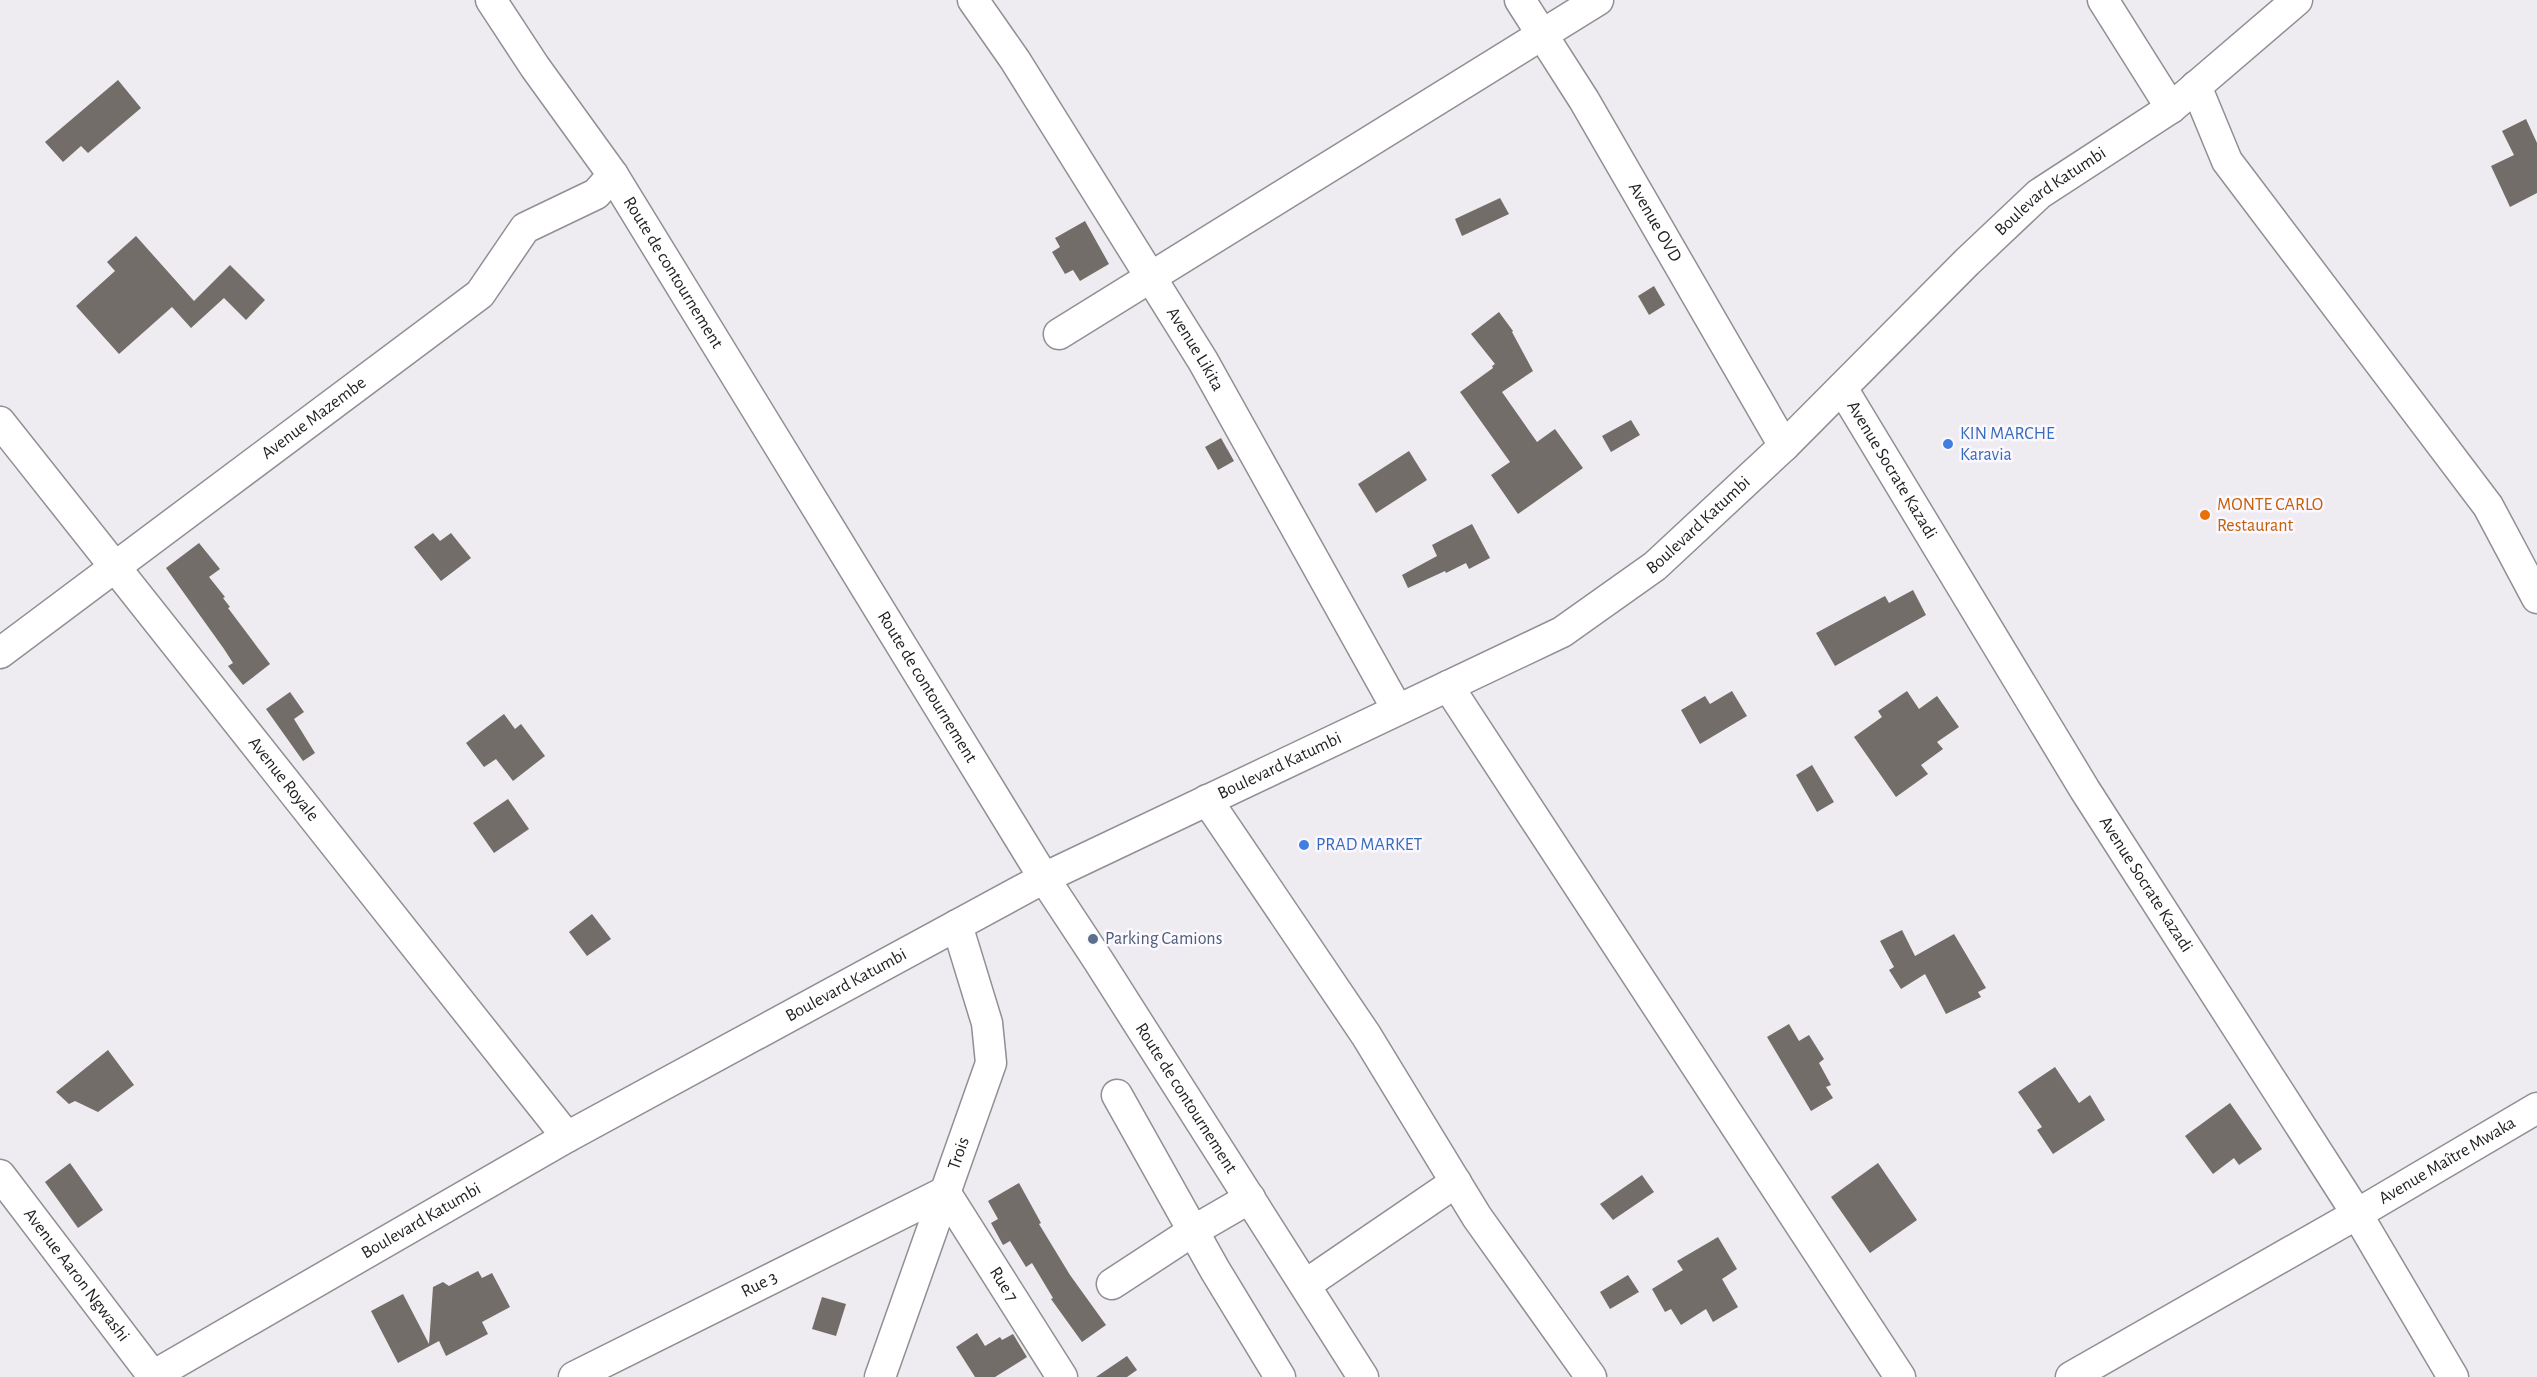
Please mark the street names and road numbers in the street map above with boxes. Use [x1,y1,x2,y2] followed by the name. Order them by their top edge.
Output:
[1992,144,2109,239] street label: Boulevard Katumbi
[1625,180,1685,265] street label: Avenue OVD
[620,194,726,352] street label: Route de contournement
[1163,304,1227,394] street label: Avenue Likita
[258,373,369,463] street label: Avenue Mazembe
[1843,398,1940,542] street label: Avenue Socrate Kazadi
[1643,473,1754,578] street label: Boulevard Katumbi
[874,608,980,766] street label: Route de contournement
[1215,729,1344,803] street label: Boulevard Katumbi
[245,734,322,825] street label: Avenue Royale
[2096,813,2196,956] street label: Avenue Socrate Kazadi
[783,945,910,1025] street label: Boulevard Katumbi
[1132,1020,1240,1177] street label: Route de contournement
[2376,1114,2519,1208] street label: Avenue Maître Mwaka
[945,1135,973,1172] street label: Trois
[358,1180,484,1263] street label: Boulevard Katumbi
[20,1205,133,1345] street label: Avenue Aaron Ngwashi
[986,1264,1021,1305] street label: Rue 7
[738,1268,780,1301] street label: Rue 3

